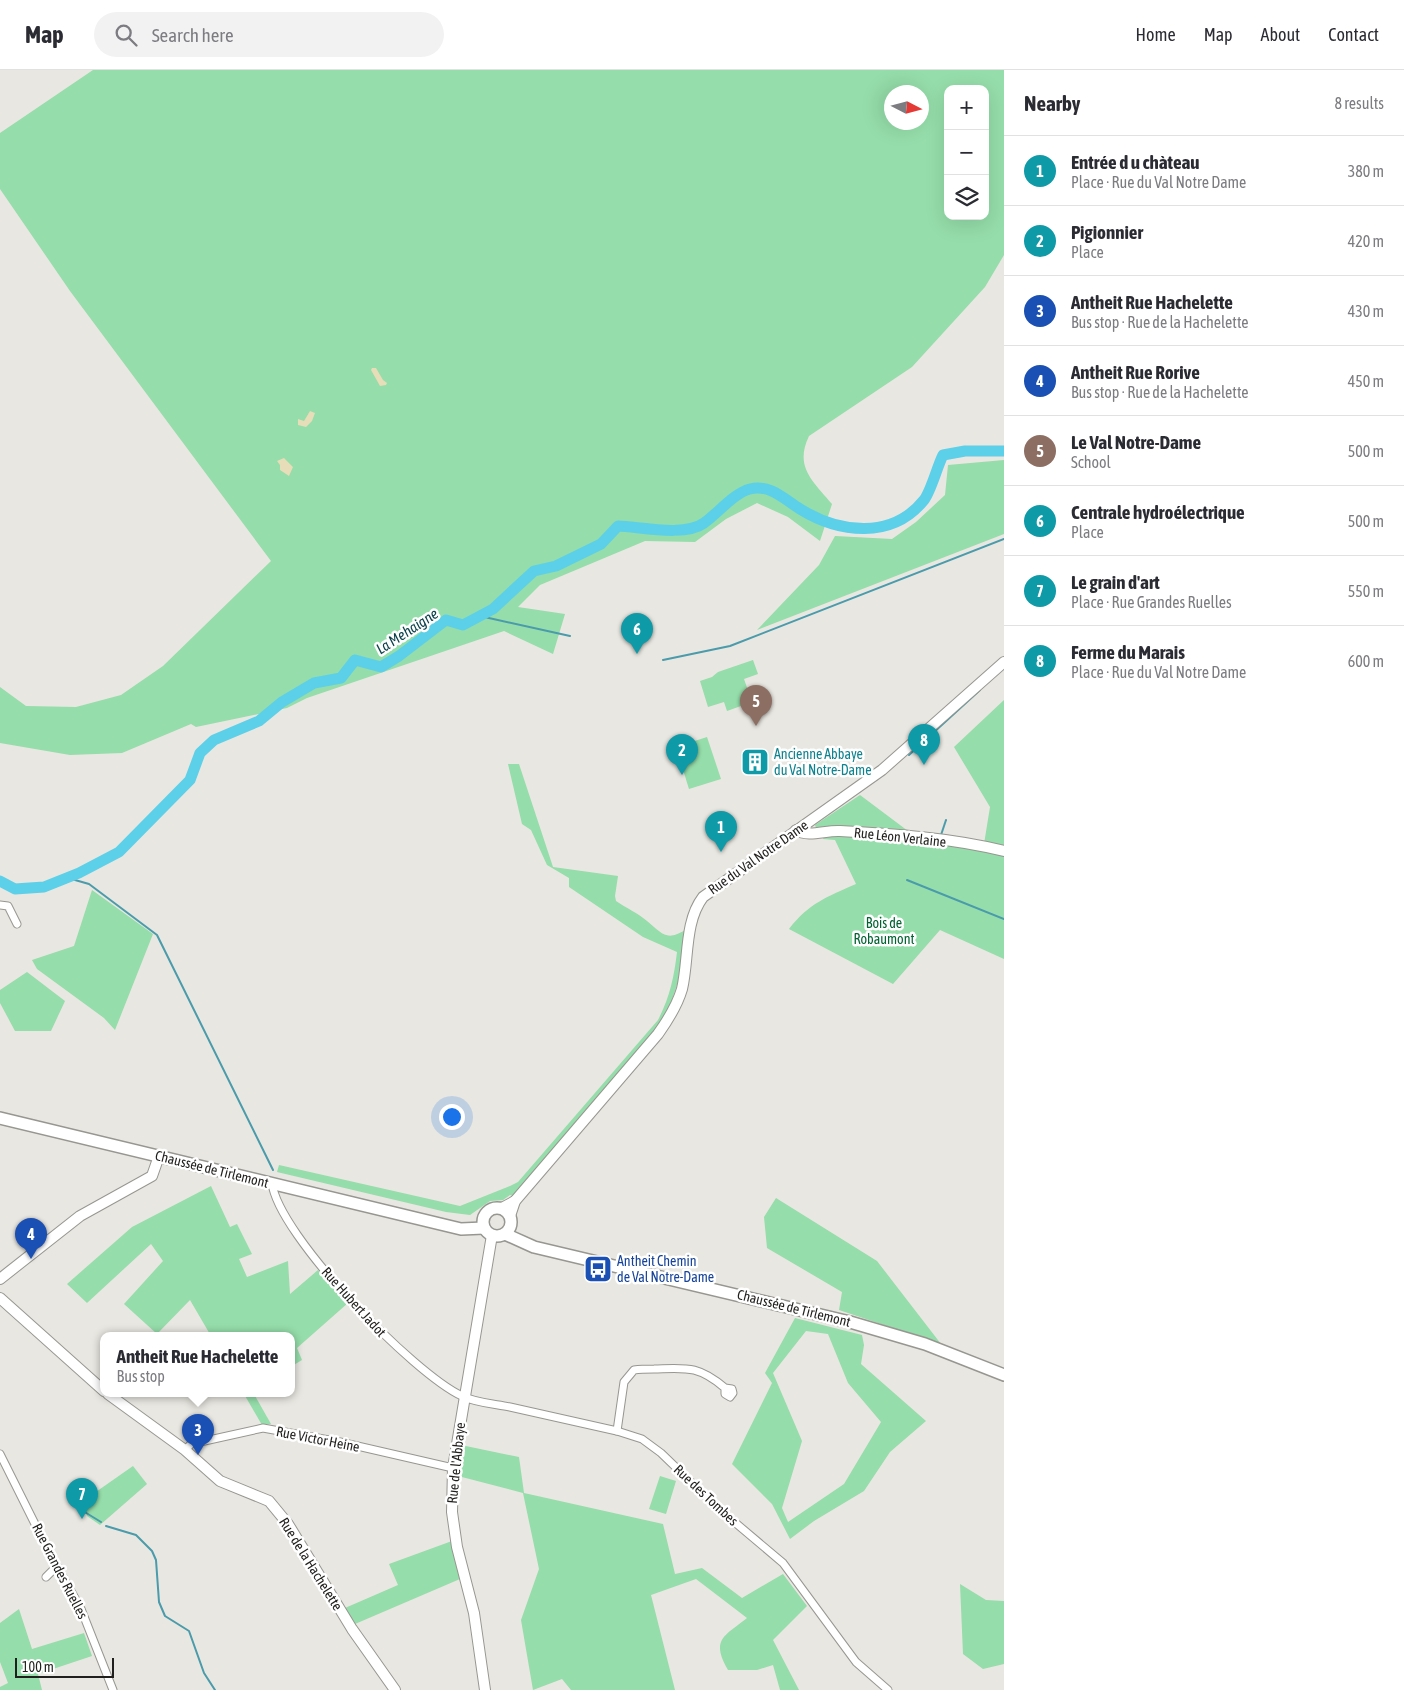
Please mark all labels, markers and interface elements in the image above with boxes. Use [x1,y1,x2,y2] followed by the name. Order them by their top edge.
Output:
[94,12,444,57] search box
[25,21,64,48] text: Map
[112,21,140,49] icon: search
[152,24,234,46] text: Search here
[1136,24,1176,45] text: Home
[1204,24,1233,45] text: Map
[1261,24,1300,45] text: About
[1328,24,1379,45] text: Contact
[884,85,929,130] north arrow
[944,85,989,220] map controls
[944,85,989,130] button: +
[1024,91,1080,115] text: Nearby
[1334,94,1384,112] text: 8 results
[944,130,989,175] button: −
[1071,151,1200,173] text: Entrée d u chàteau
[1036,162,1044,180] text: 1
[1348,162,1384,180] text: 380 m
[1071,173,1246,191] text: Place · Rue du Val Notre Dame
[944,175,989,220] button: layers
[1071,221,1143,243] text: Pigionnier
[1036,232,1044,250] text: 2
[1348,232,1384,250] text: 420 m
[1071,243,1104,261] text: Place
[1071,291,1233,313] text: Antheit Rue Hachelette
[1036,302,1044,320] text: 3
[1348,302,1384,320] text: 430 m
[1071,313,1249,331] text: Bus stop · Rue de la Hachelette
[1071,361,1200,383] text: Antheit Rue Rorive
[1036,372,1044,390] text: 4
[1348,372,1384,390] text: 450 m
[1071,383,1249,401] text: Bus stop · Rue de la Hachelette
[1071,431,1201,453] text: Le Val Notre-Dame
[1036,442,1044,460] text: 5
[1348,442,1384,460] text: 500 m
[1071,453,1111,471] text: School
[1071,501,1245,523] text: Centrale hydroélectrique
[1036,512,1044,530] text: 6
[1348,512,1384,530] text: 500 m
[1071,523,1104,541] text: Place
[1071,571,1160,593] text: Le grain d'art
[1036,582,1044,600] text: 7
[1348,582,1384,600] text: 550 m
[1071,593,1232,611] text: Place · Rue Grandes Ruelles
[373,605,441,657] water label: La Mehaigne
[621,613,653,654] pin: 6
[1071,641,1185,663] text: Ferme du Marais
[1036,652,1044,670] text: 8
[1348,652,1384,670] text: 600 m
[1071,663,1246,681] text: Place · Rue du Val Notre Dame
[740,685,772,726] pin: 5
[908,724,940,765] pin: 8
[666,734,698,775] pin: 2
[774,746,872,778] place label: Ancienne Abbaye du Val Notre-Dame
[740,747,770,777] building icon: Ancienne Abbaye du Val Notre-Dame
[705,811,737,852] pin: 1
[705,817,811,897] street label: Rue du Val Notre Dame
[853,824,947,850] street label: Rue Léon Verlaine
[854,915,914,947] park label: Bois de Robaumont
[439,1104,465,1130] your location
[154,1147,270,1191] street label: Chaussée de Tirlemont
[15,1218,47,1259] pin: 4
[617,1253,714,1285] place label: Antheit Chemin de Val Notre-Dame
[583,1254,613,1284] bus stop icon: Antheit Chemin de Val Notre-Dame
[319,1264,389,1340] street label: Rue Hubert Jadot
[736,1286,852,1330] street label: Chaussée de Tirlemont
[100,1332,295,1397] popup
[117,1345,278,1367] text: Antheit Rue Hachelette
[117,1367,165,1385] text: Bus stop
[182,1414,214,1455] pin: 3
[444,1422,468,1504] street label: Rue de l'Abbaye
[275,1423,361,1455] street label: Rue Victor Heine
[671,1461,741,1529] street label: Rue des Tombes
[66,1478,98,1519] pin: 7
[276,1515,346,1613] street label: Rue de la Hachelette
[29,1521,91,1622] street label: Rue Grandes Ruelles
[15,1655,114,1678] scale bar
[22,1659,54,1675] text: 100 m

